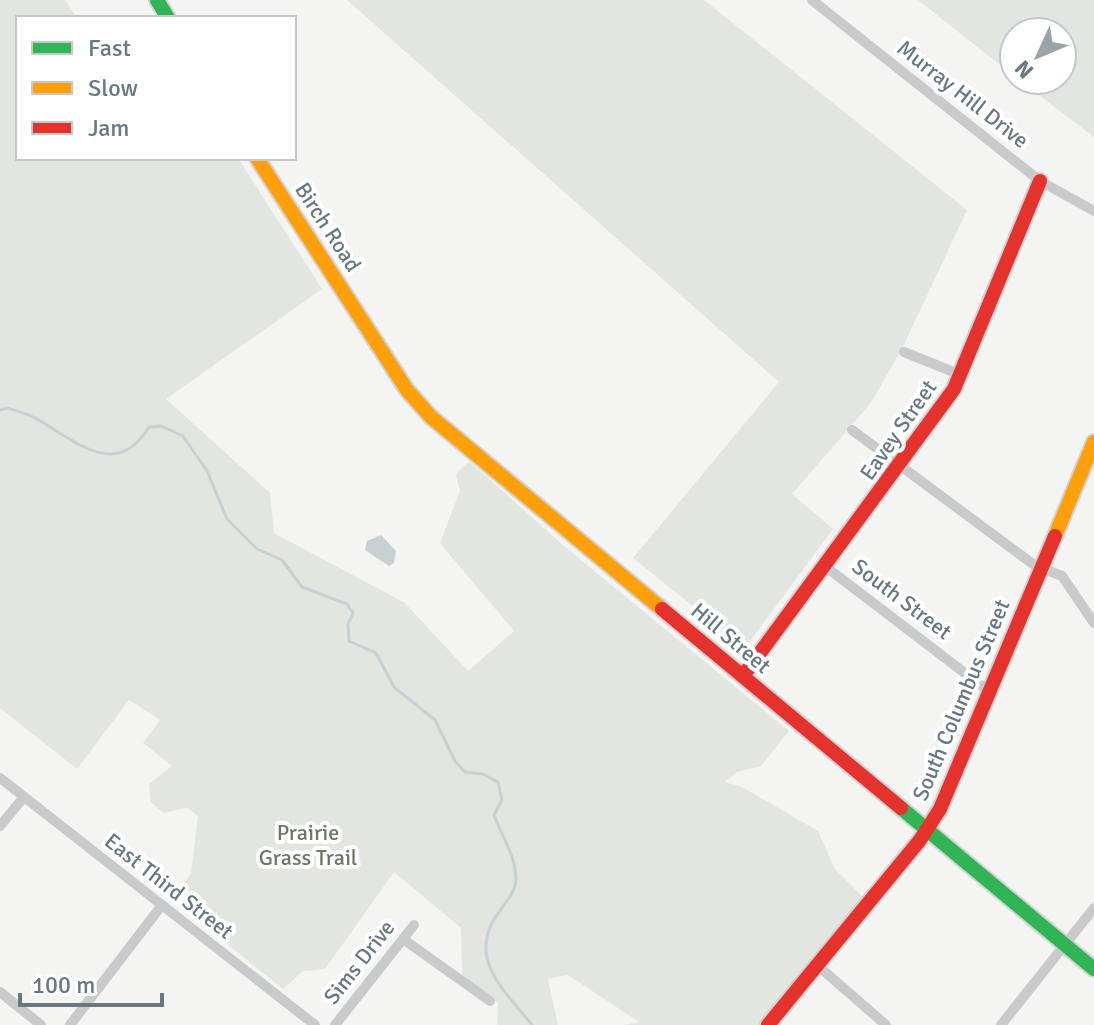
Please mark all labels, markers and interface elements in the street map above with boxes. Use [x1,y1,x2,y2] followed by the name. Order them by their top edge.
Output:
[16,16,296,160] legend
[998,16,1078,96] north arrow
[88,33,131,63] text: Fast
[892,34,1034,154] street label: Murray Hill Drive
[1009,55,1039,84] text: N
[88,73,138,103] text: Slow
[88,113,129,143] text: Jam
[289,177,367,277] street label: Birch Road
[854,375,942,485] street label: Eavey Street
[847,553,957,645] street label: South Street
[906,595,1016,805] street label: South Columbus Street
[686,597,777,679] street label: Hill Street
[259,819,357,871] park label: Prairie Grass Trail
[99,827,239,945] street label: East Third Street
[318,915,400,1009] street label: Sims Drive
[20,957,162,1007] scale bar
[32,970,95,1000] text: 100 m

